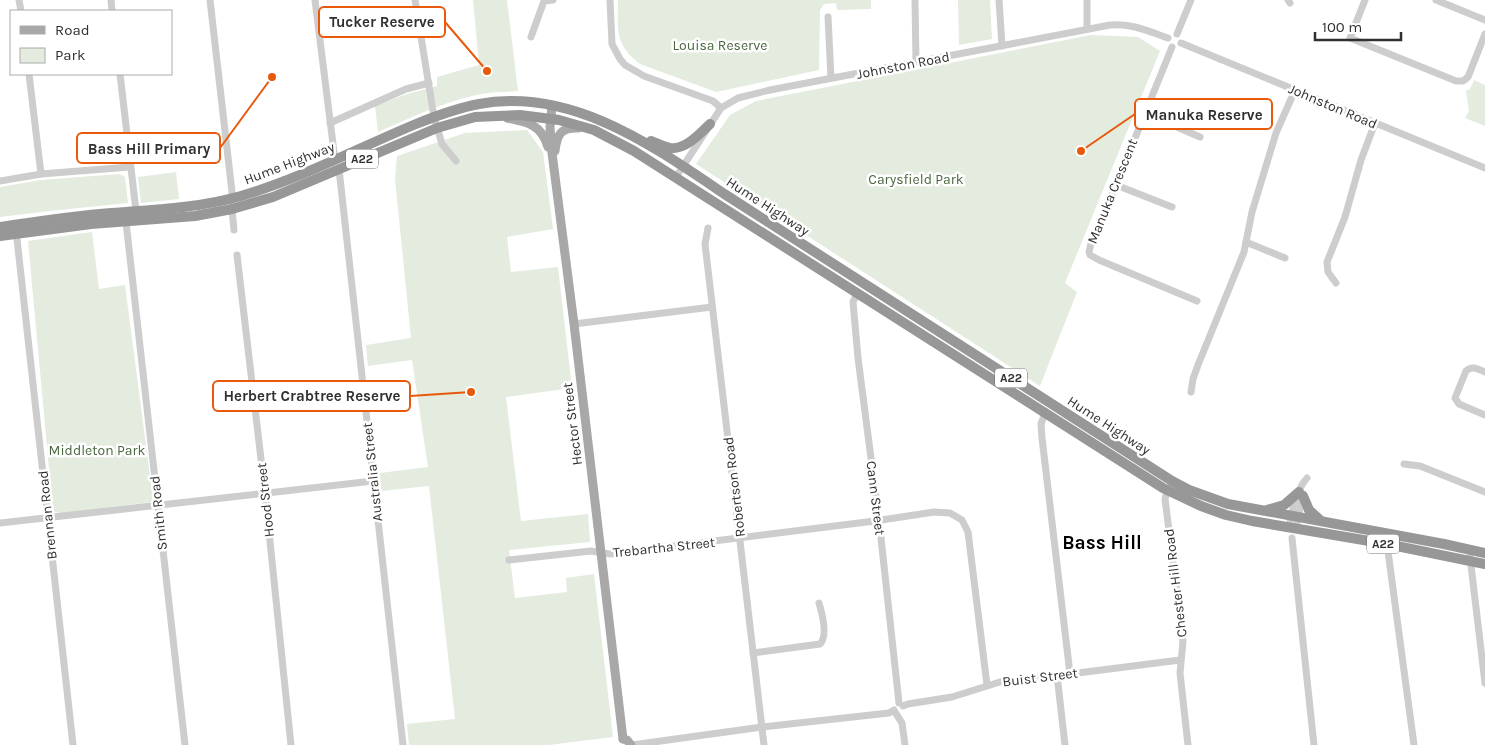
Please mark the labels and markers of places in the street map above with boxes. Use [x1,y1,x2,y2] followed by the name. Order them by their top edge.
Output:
[319,7,445,37] callout: Tucker Reserve
[1135,99,1272,129] callout: Manuka Reserve
[77,133,220,163] callout: Bass Hill Primary
[213,381,410,411] callout: Herbert Crabtree Reserve

